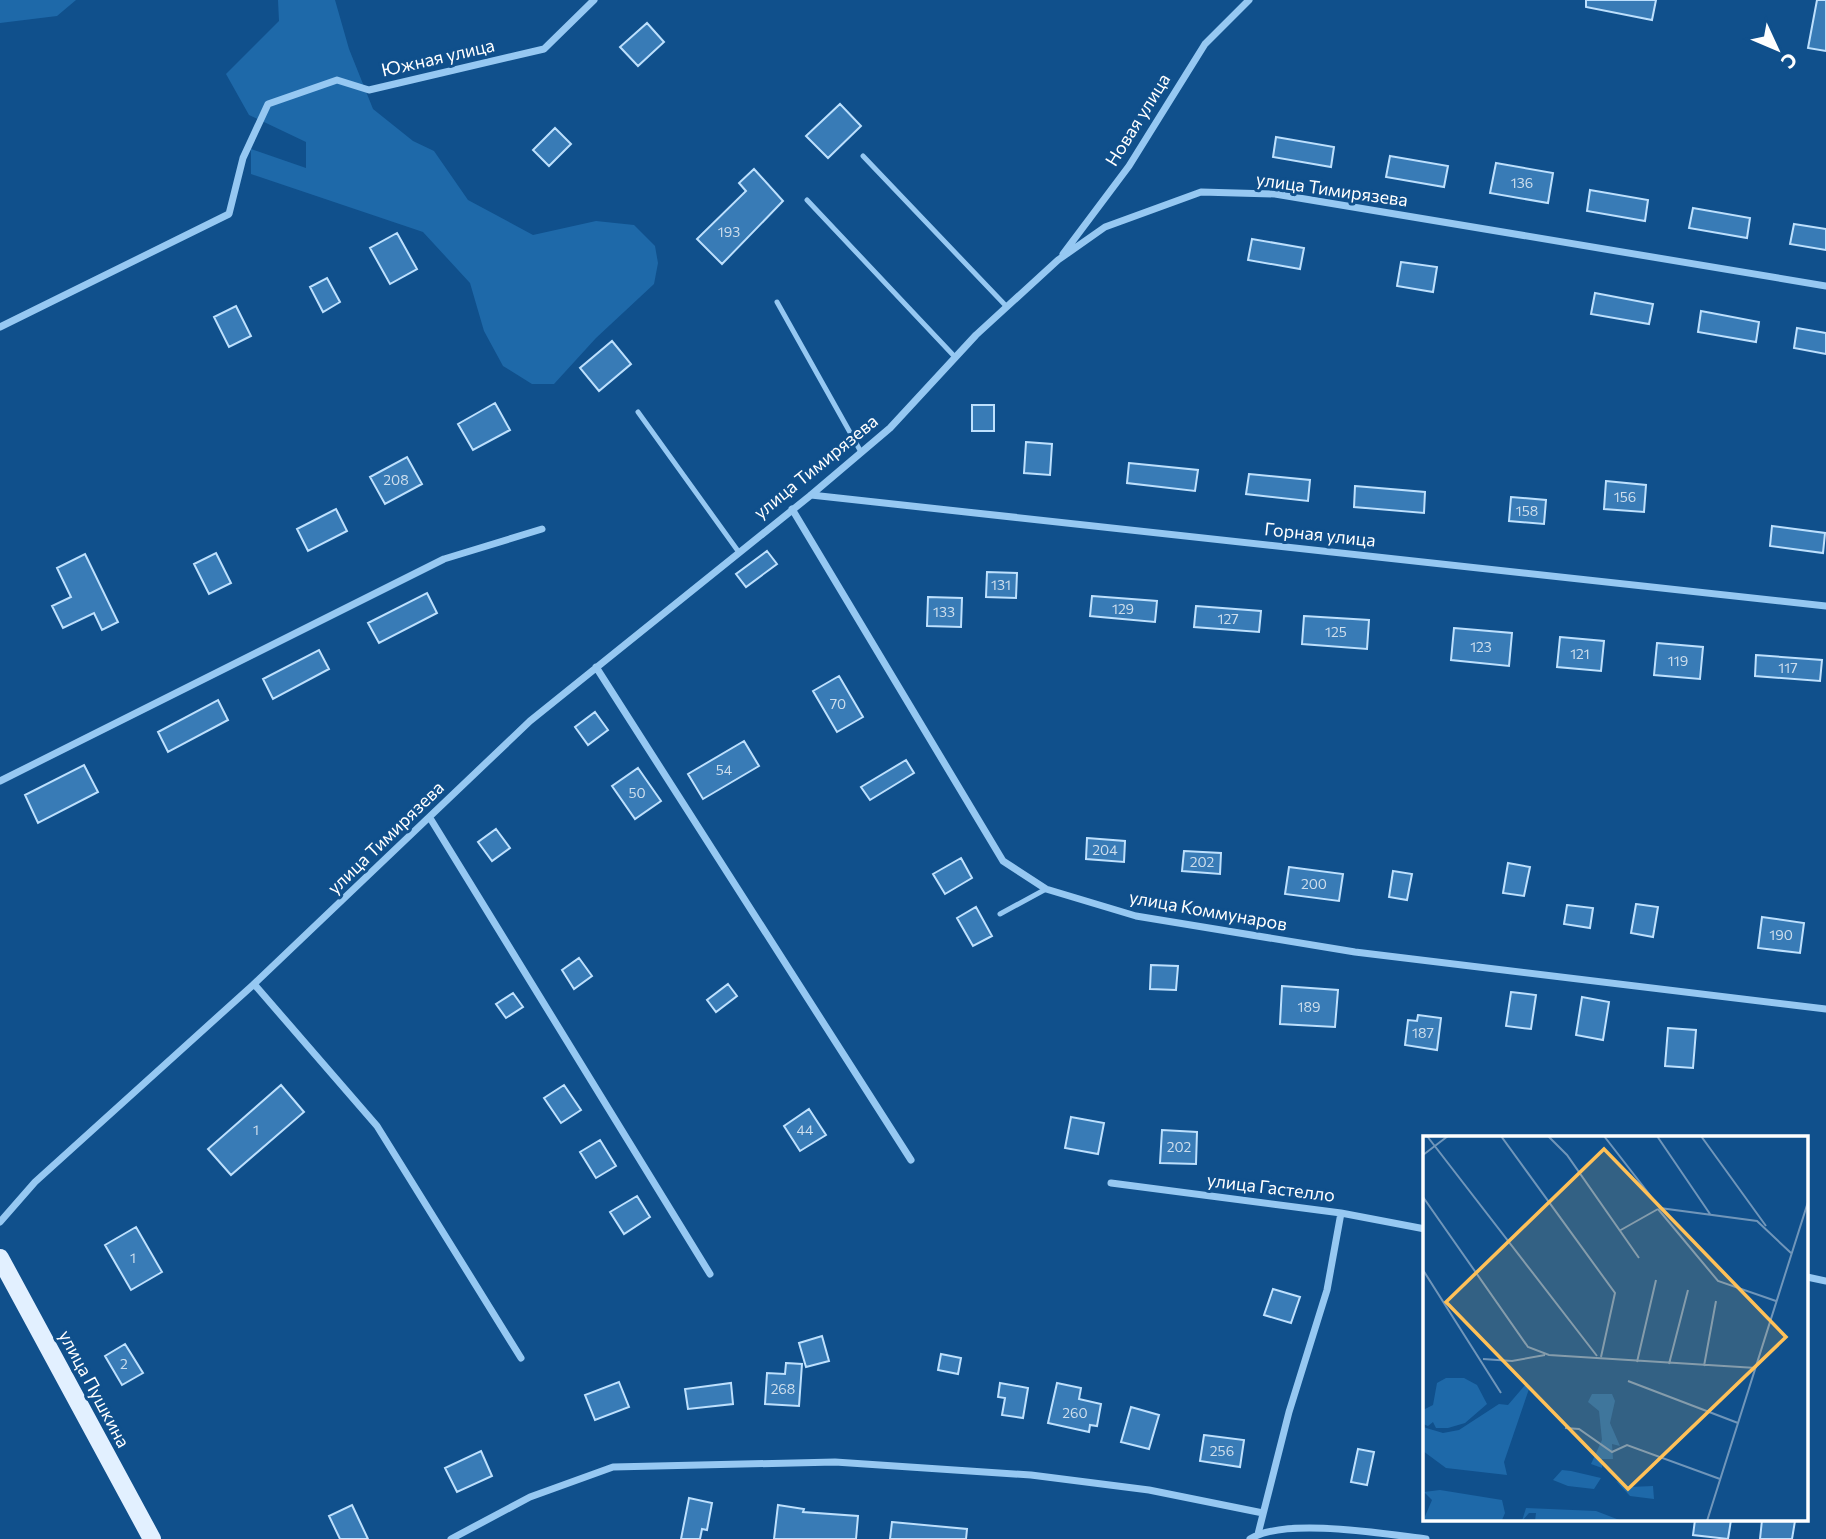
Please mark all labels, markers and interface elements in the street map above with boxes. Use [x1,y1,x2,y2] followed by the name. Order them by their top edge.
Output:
[1742,14,1812,84] north arrow
[379,33,497,81] street label: Южная улица
[1777,48,1802,74] text: С
[1100,69,1174,170] street label: Новая улица
[1255,167,1410,211] street label: улица Тимирязева
[1511,174,1533,191] house number: 136
[718,223,740,240] house number: 193
[749,409,882,523] street label: улица Тимирязева
[383,471,409,488] house number: 208
[1614,488,1636,505] house number: 156
[1516,502,1538,519] house number: 158
[1263,517,1377,551] street label: Горная улица
[991,576,1011,593] house number: 131
[1112,600,1134,617] house number: 129
[933,603,955,620] house number: 133
[1217,610,1239,627] house number: 127
[1325,623,1347,640] house number: 125
[1470,638,1492,655] house number: 123
[1570,645,1590,662] house number: 121
[1668,652,1688,669] house number: 119
[1778,659,1798,676] house number: 117
[830,695,846,712] house number: 70
[716,761,733,778] house number: 54
[323,776,448,898] street label: улица Тимирязева
[628,784,646,801] house number: 50
[1092,841,1118,858] house number: 204
[1190,853,1215,870] house number: 202
[1301,875,1327,892] house number: 200
[1127,885,1289,935] street label: улица Коммунаров
[1769,926,1793,943] house number: 190
[1298,998,1320,1015] house number: 189
[1412,1024,1434,1041] house number: 187
[253,1121,259,1138] house number: 1
[797,1121,814,1138] house number: 44
[1423,1136,1808,1522] inset map
[1167,1138,1192,1155] house number: 202
[1206,1168,1336,1206] street label: улица Гастелло
[130,1249,136,1266] house number: 1
[55,1326,135,1451] street label: улица Пушкина
[120,1355,128,1372] house number: 2
[771,1380,795,1397] house number: 268
[1062,1404,1088,1421] house number: 260
[1210,1442,1234,1459] house number: 256

